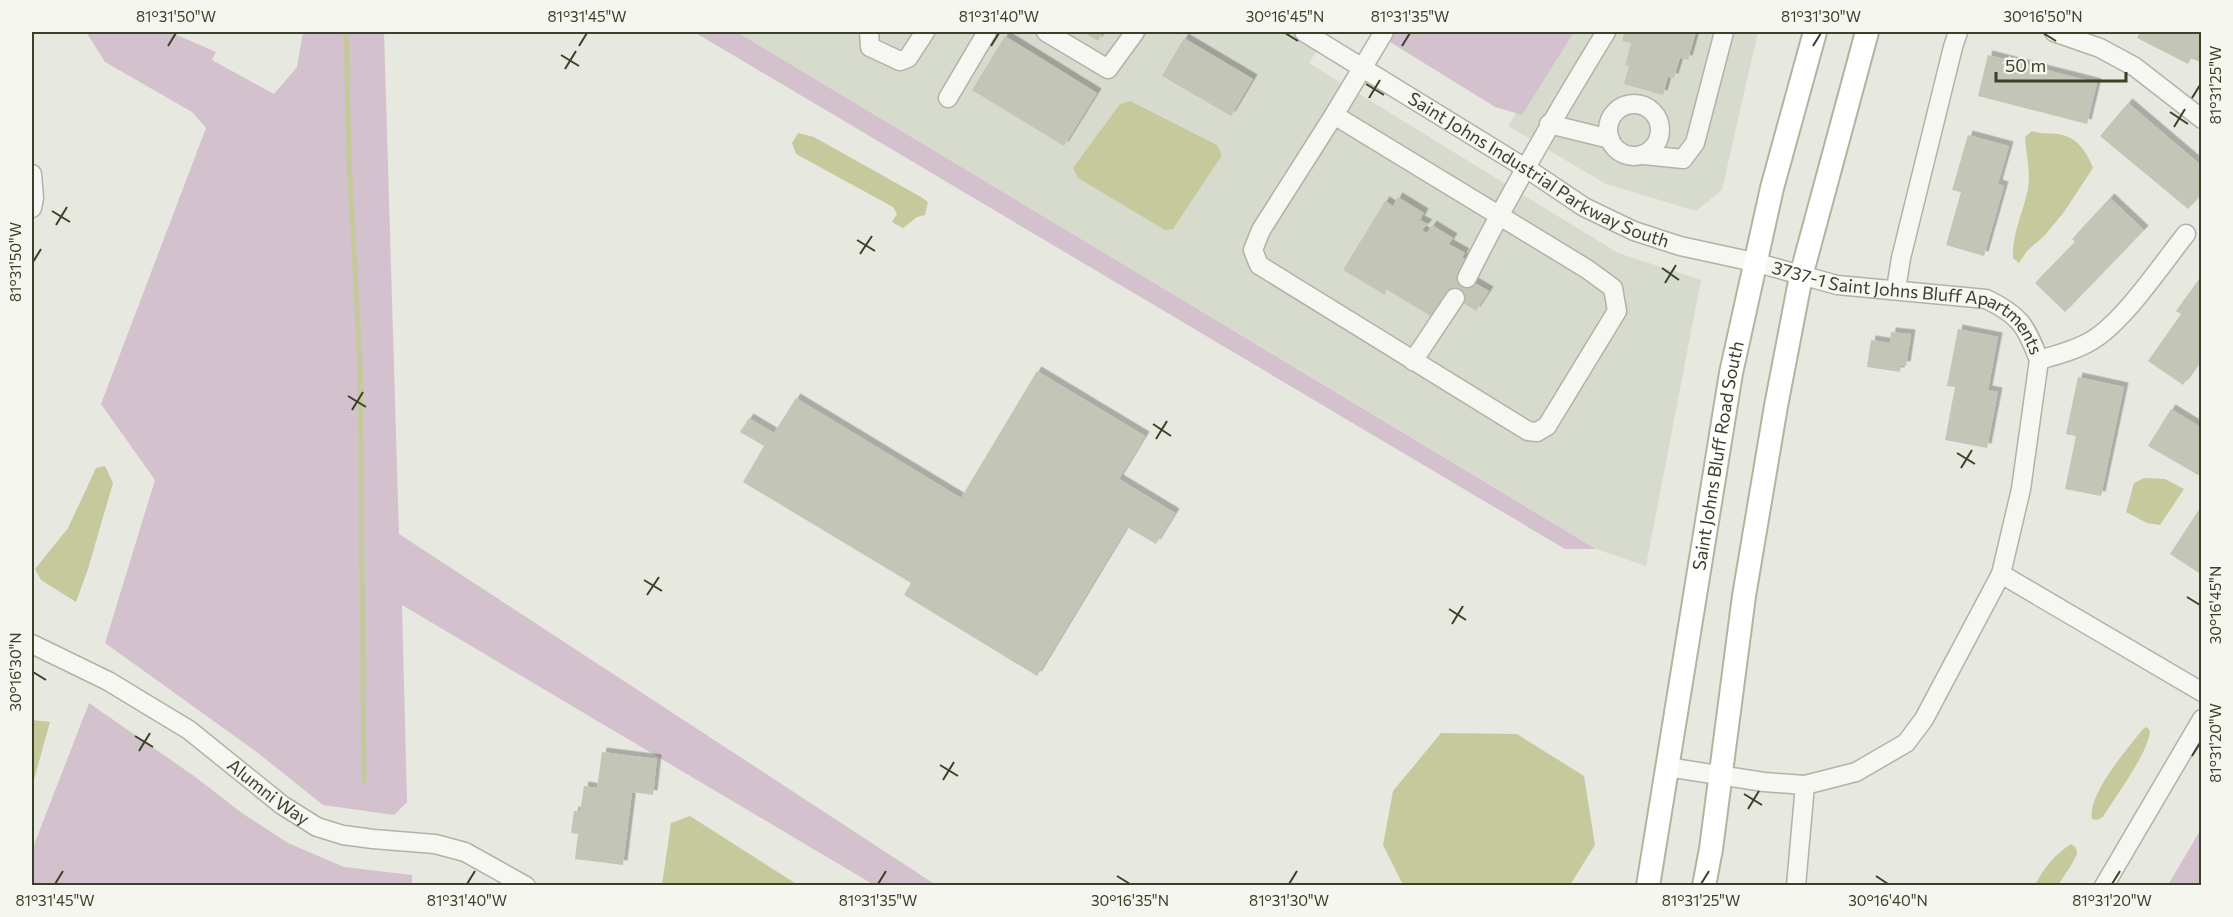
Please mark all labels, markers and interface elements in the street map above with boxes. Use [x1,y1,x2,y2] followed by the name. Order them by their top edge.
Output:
[136,7,216,25] text: 81°31'50"W
[547,7,627,25] text: 81°31'45"W
[959,7,1039,25] text: 81°31'40"W
[1246,7,1324,25] text: 30°16'45"N
[1371,7,1449,25] text: 81°31'35"W
[1781,7,1861,25] text: 81°31'30"W
[2003,7,2083,25] text: 30°16'50"N
[1996,45,2126,83] scale bar
[2206,46,2224,124] text: 81°31'25"W
[2005,54,2046,76] text: 50 m
[1404,87,1672,252] street label: Saint Johns Industrial Parkway South
[6,222,24,302] text: 81°31'50"W
[1770,256,2048,358] street label: 3737-1 Saint Johns Bluff Apartments
[1687,339,1748,572] street label: Saint Johns Bluff Road South
[2206,566,2224,644] text: 30°16'45"N
[6,632,24,712] text: 30°16'30"N
[2206,703,2224,783] text: 81°31'20"W
[223,753,314,829] street label: Alumni Way
[15,891,95,909] text: 81°31'45"W
[427,891,507,909] text: 81°31'40"W
[839,891,917,909] text: 81°31'35"W
[1091,891,1169,909] text: 30°16'35"N
[1249,891,1329,909] text: 81°31'30"W
[1662,891,1740,909] text: 81°31'25"W
[1848,891,1928,909] text: 30°16'40"N
[2072,891,2152,909] text: 81°31'20"W

